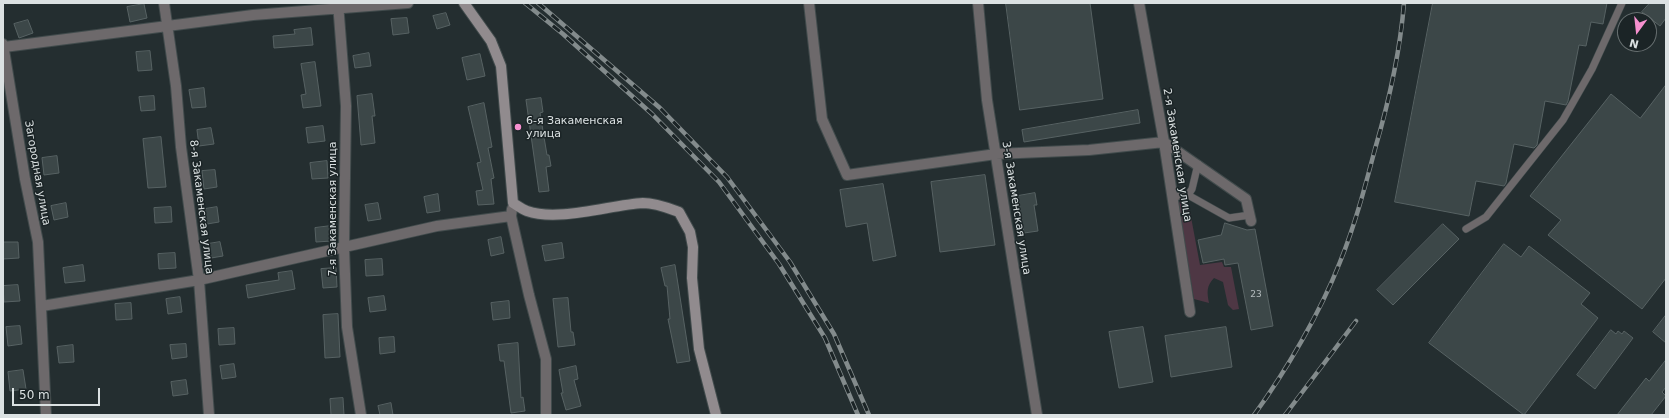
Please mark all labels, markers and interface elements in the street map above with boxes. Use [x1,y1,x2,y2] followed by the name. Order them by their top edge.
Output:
[1617,12,1657,52] north arrow
[1628,36,1640,51] text: N
[1160,87,1194,223] street label: 2-я Закаменская улица
[526,114,623,140] place label: 6-я Закаменская улица
[21,119,53,227] street label: Загородная улица
[513,122,523,132] marker: 6-я Закаменская улица
[186,139,216,275] street label: 8-я Закаменская улица
[999,140,1033,276] street label: 3-я Закаменская улица
[326,142,340,276] street label: 7-я Закаменская улица
[1250,290,1262,300] house number: 23
[14,380,102,406] scale bar
[19,388,50,402] text: 50 m

